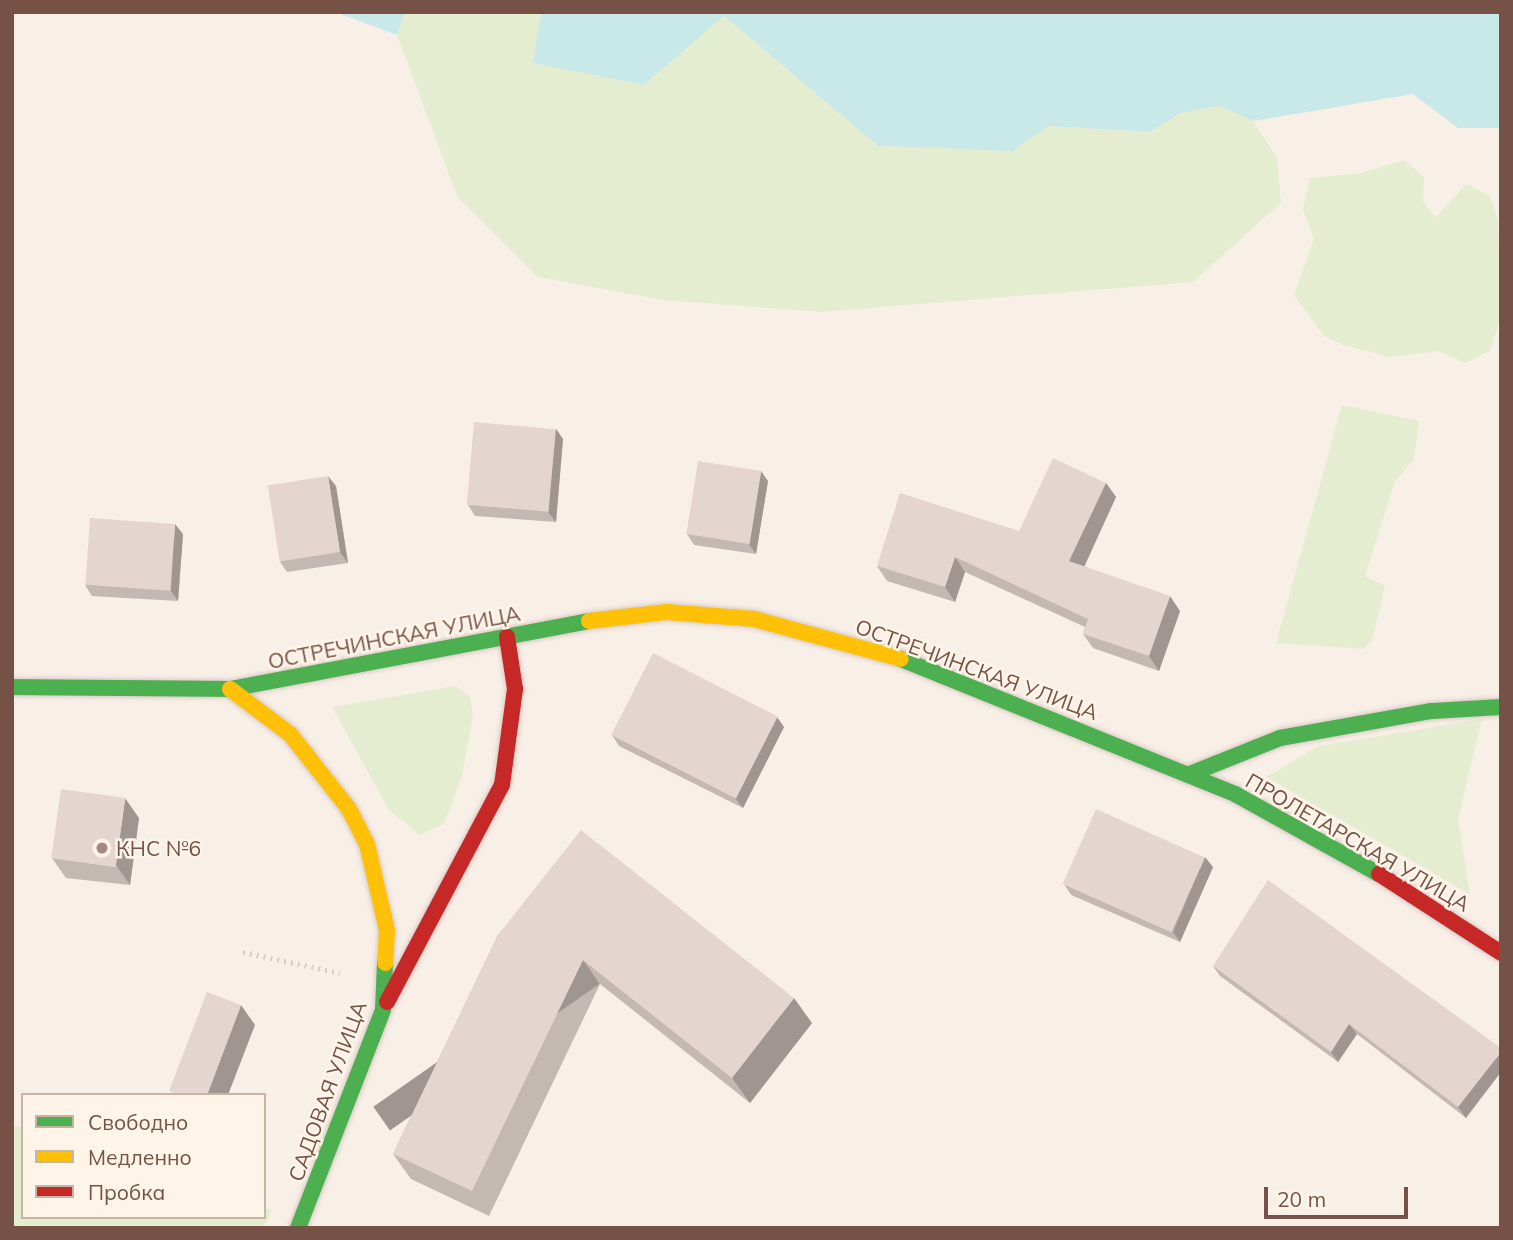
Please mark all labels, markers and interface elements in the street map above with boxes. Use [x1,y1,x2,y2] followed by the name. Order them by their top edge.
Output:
[266,600,522,674] street label: ОСТРЕЧИНСКАЯ УЛИЦА
[852,613,1102,725] street label: ОСТРЕЧИНСКАЯ УЛИЦА
[1241,767,1475,917] street label: ПРОЛЕТАРСКАЯ УЛИЦА
[116,835,201,861] place label: КНС №6
[94,840,110,856] marker: КНС №6
[283,997,371,1185] street label: САДОВАЯ УЛИЦА
[21,1093,266,1219] legend
[88,1109,188,1135] text: Свободно
[88,1144,192,1170] text: Медленно
[1268,1174,1412,1218] scale bar
[88,1179,165,1205] text: Пробка
[1277,1186,1326,1212] text: 20 m

